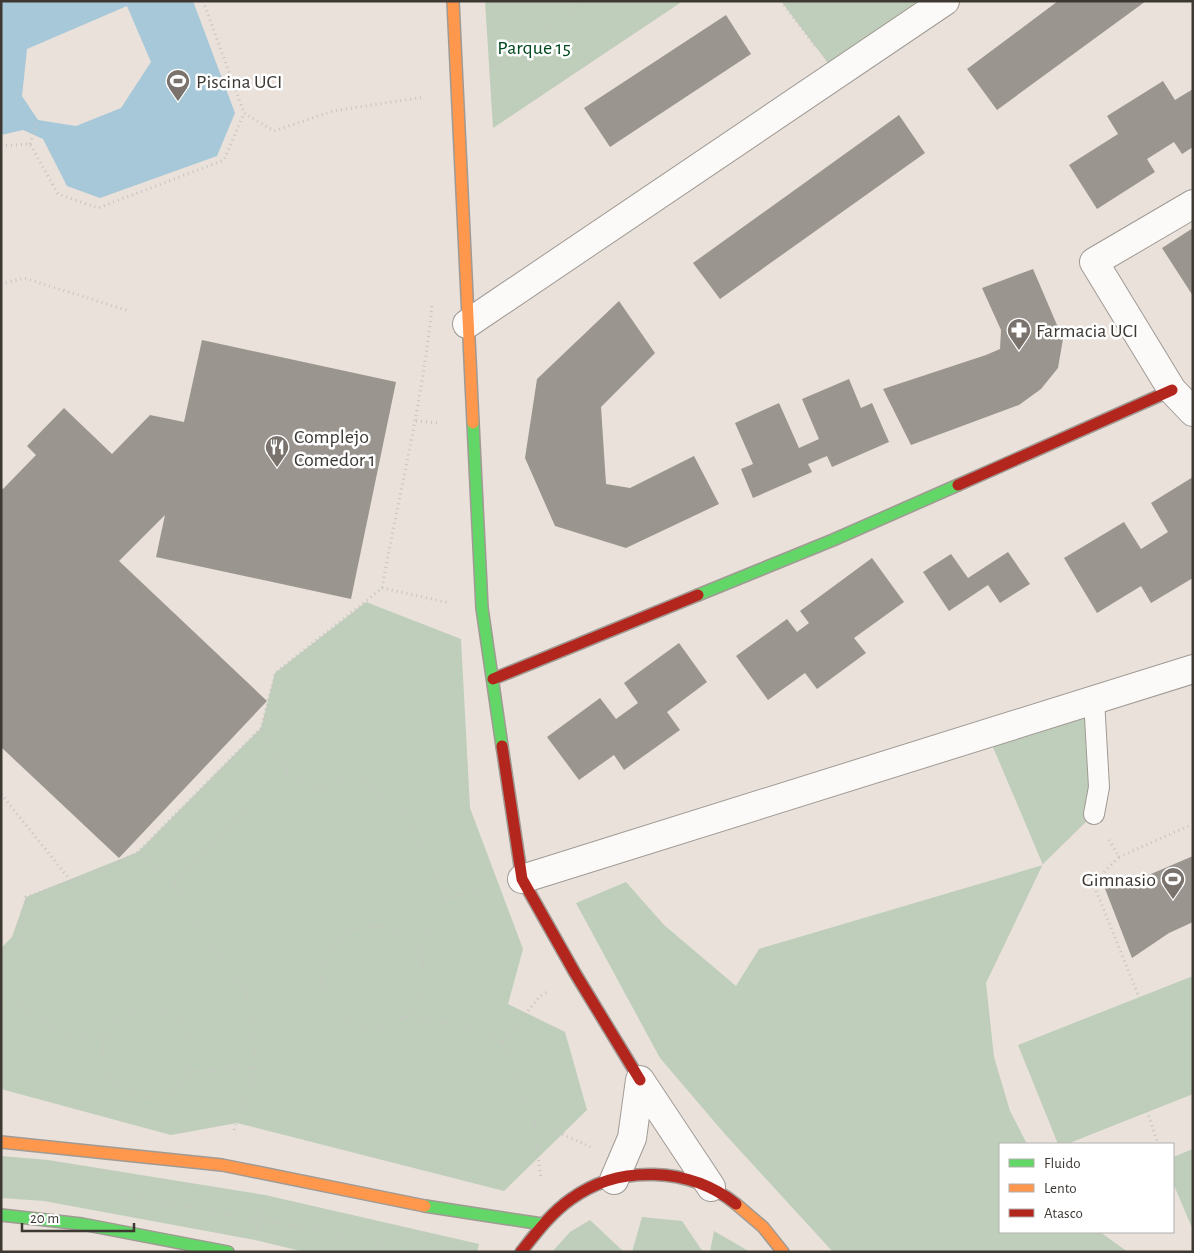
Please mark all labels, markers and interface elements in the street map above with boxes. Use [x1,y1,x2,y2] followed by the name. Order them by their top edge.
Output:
[497,38,571,58] park label: Parque 15
[165,68,191,102] sports icon: Piscina UCI
[196,72,282,92] place label: Piscina UCI
[1006,317,1032,351] pharmacy icon: Farmacia UCI
[1036,321,1138,341] place label: Farmacia UCI
[294,427,375,470] place label: Complejo Comedor 1
[264,434,290,468] restaurant icon: Complejo Comedor 1
[1160,866,1186,900] sports icon: Gimnasio
[1082,870,1156,890] place label: Gimnasio
[999,1143,1174,1233] legend
[1044,1156,1081,1171] text: Fluido
[1044,1181,1077,1196] text: Lento
[22,1200,135,1232] scale bar
[1044,1206,1083,1221] text: Atasco
[30,1211,59,1226] text: 20 m

